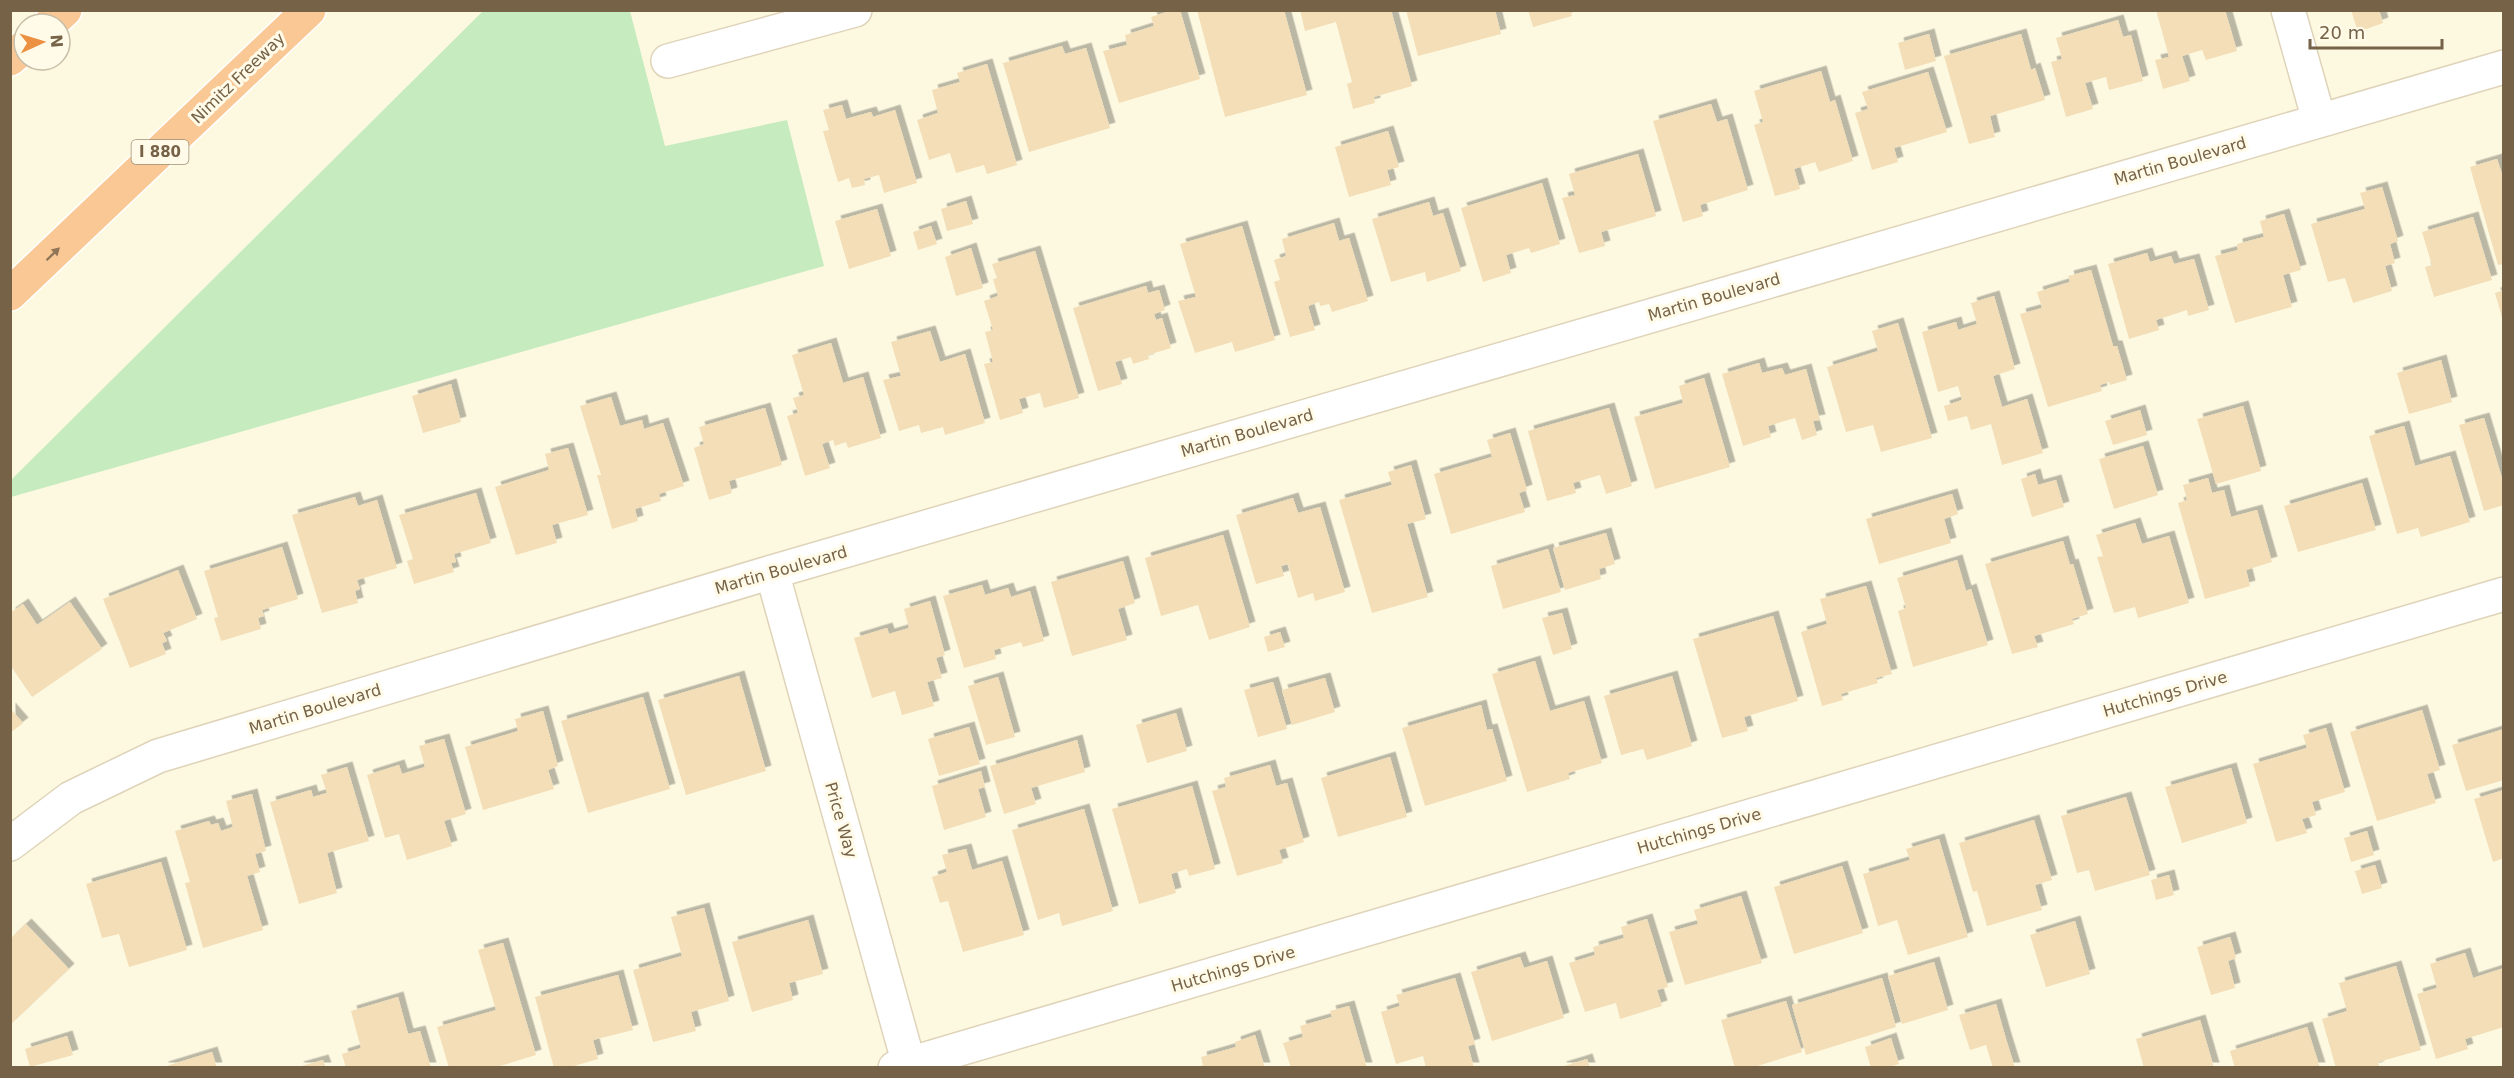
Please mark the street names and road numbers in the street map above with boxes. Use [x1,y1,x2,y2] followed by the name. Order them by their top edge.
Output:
[187,29,289,127] street label: Nimitz Freeway
[2112,133,2248,189] street label: Martin Boulevard
[132,140,188,164] road number: I 880
[1646,269,1782,325] street label: Martin Boulevard
[1179,405,1315,461] street label: Martin Boulevard
[713,542,849,598] street label: Martin Boulevard
[2101,667,2229,721] street label: Hutchings Drive
[247,680,383,738] street label: Martin Boulevard
[821,780,861,860] street label: Price Way
[1635,804,1763,858] street label: Hutchings Drive
[1169,942,1297,996] street label: Hutchings Drive

